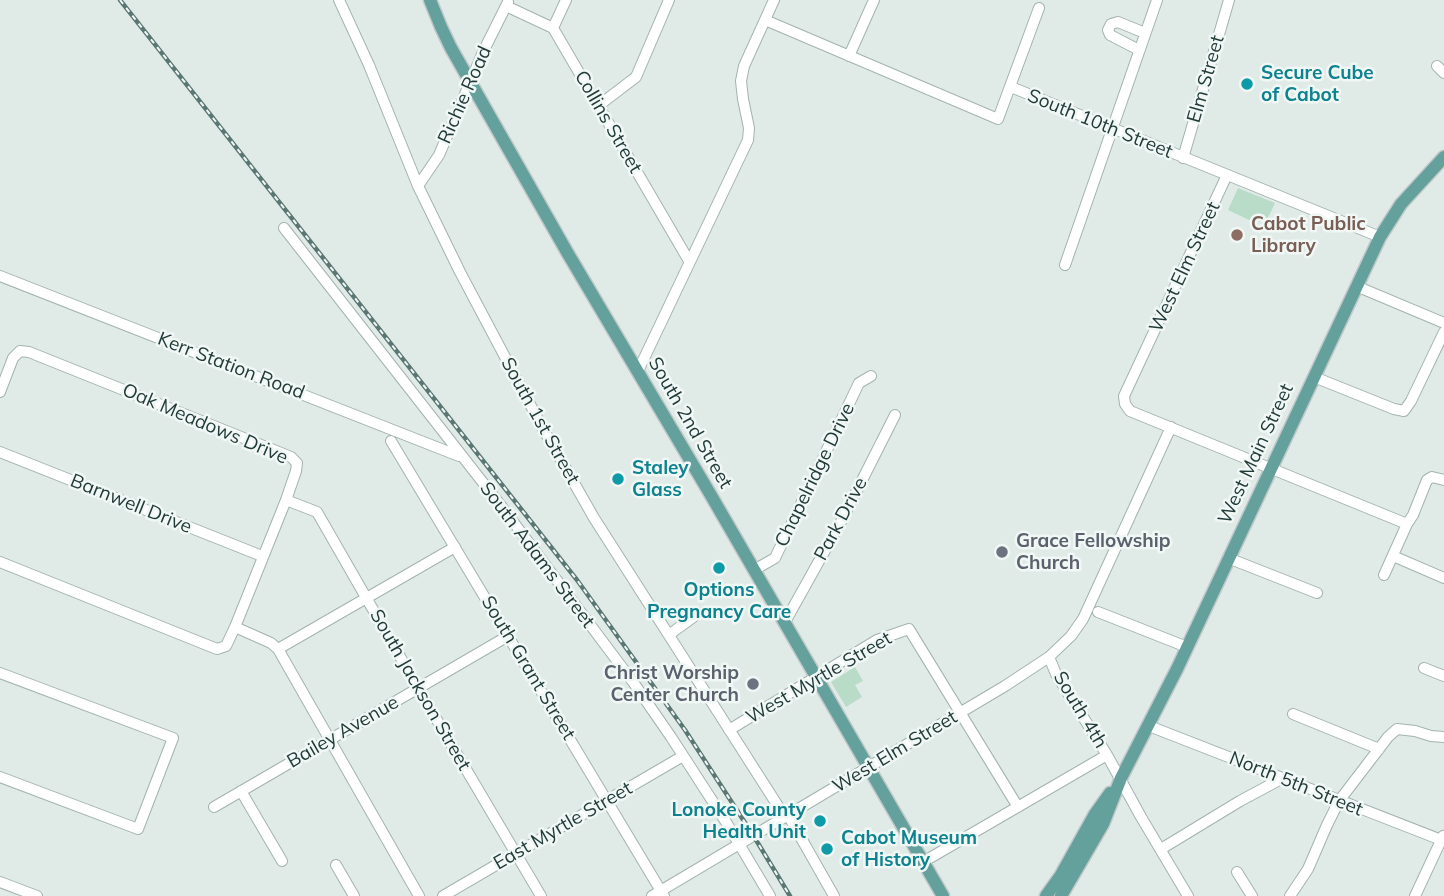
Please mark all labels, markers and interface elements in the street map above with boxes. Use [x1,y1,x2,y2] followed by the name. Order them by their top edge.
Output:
[1183,33,1229,125] street label: Elm Street
[433,43,497,147] street label: Richie Road
[1261,62,1374,106] place label: Secure Cube of Cabot
[569,67,647,177] street label: Collins Street
[1239,76,1255,92] marker: Secure Cube of Cabot
[1024,84,1176,164] street label: South 10th Street
[1145,198,1225,336] street label: West Elm Street
[1251,213,1366,257] place label: Cabot Public Library
[1229,227,1245,243] marker: Cabot Public Library
[154,328,308,404] street label: Kerr Station Road
[643,353,737,493] street label: South 2nd Street
[496,354,584,488] street label: South 1st Street
[119,379,291,469] street label: Oak Meadows Drive
[1214,380,1298,528] street label: West Main Street
[770,399,860,551] street label: Chapelridge Drive
[632,457,689,501] place label: Staley Glass
[67,469,195,539] street label: Barnwell Drive
[610,471,626,487] marker: Staley Glass
[810,474,872,564] street label: Park Drive
[475,478,599,632] street label: South Adams Street
[1016,530,1170,574] place label: Grace Fellowship Church
[994,544,1010,560] marker: Grace Fellowship Church
[711,560,727,576] marker: Options Pregnancy Care
[647,579,791,623] place label: Options Pregnancy Care
[476,592,580,744] street label: South Grant Street
[365,606,475,774] street label: South Jackson Street
[742,627,896,729] street label: West Myrtle Street
[604,662,739,706] place label: Christ Worship Center Church
[1048,667,1112,753] street label: South 4th
[745,676,761,692] marker: Christ Worship Center Church
[283,691,403,773] street label: Bailey Avenue
[829,706,961,798] street label: West Elm Street
[1226,747,1366,821] street label: North 5th Street
[490,777,636,875] street label: East Myrtle Street
[672,799,806,843] place label: Lonoke County Health Unit
[812,813,828,829] marker: Lonoke County Health Unit
[841,827,977,871] place label: Cabot Museum of History
[819,841,835,857] marker: Cabot Museum of History

